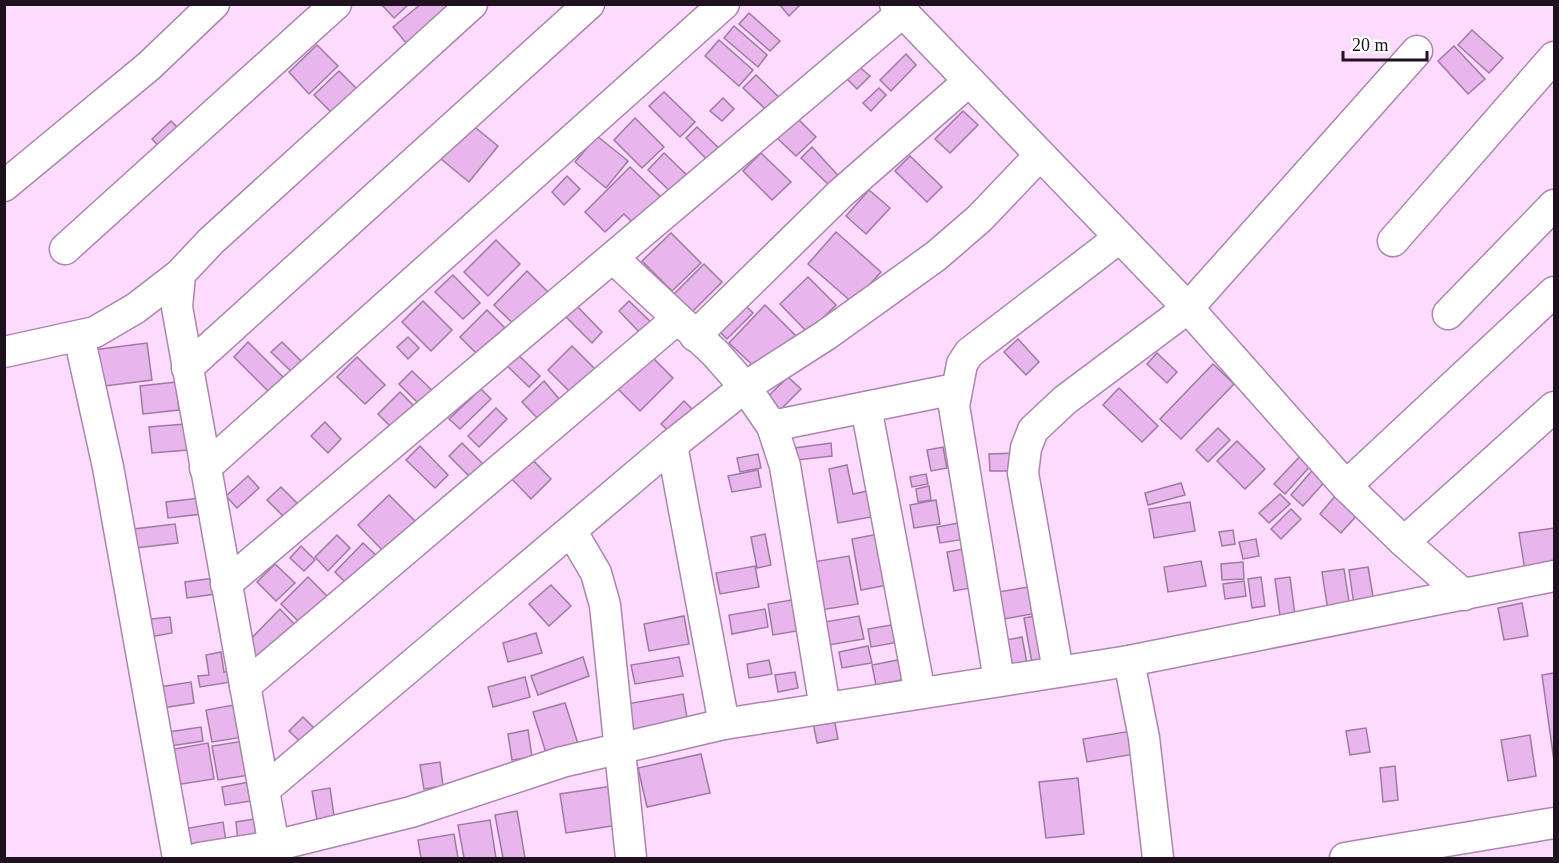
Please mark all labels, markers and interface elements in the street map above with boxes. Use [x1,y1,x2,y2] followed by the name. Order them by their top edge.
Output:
[1343,24,1427,62] scale bar
[1352,35,1389,55] text: 20 m

